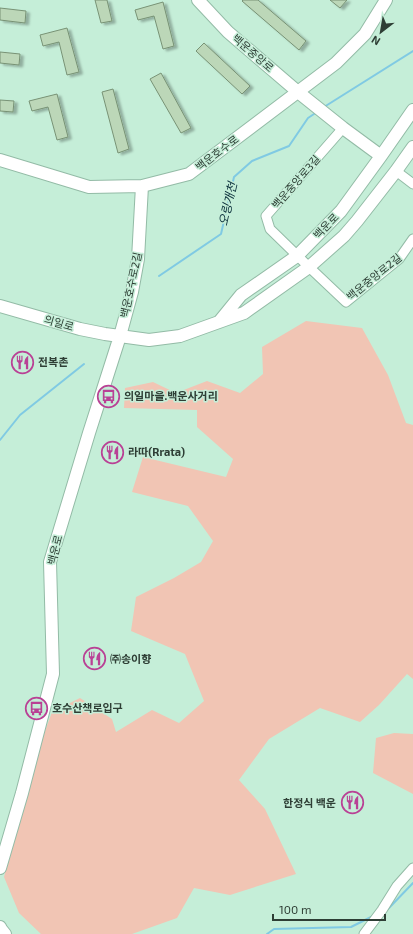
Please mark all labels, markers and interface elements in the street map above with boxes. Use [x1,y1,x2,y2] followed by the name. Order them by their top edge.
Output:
[361,12,401,52] north arrow
[230,31,277,74] street label: 백운중앙로
[369,33,382,49] text: N
[193,132,241,173] street label: 백운호수로
[269,152,322,211] street label: 백운중앙로3길
[215,179,239,227] water label: 오링개천
[310,210,341,241] street label: 백운로
[117,251,144,319] street label: 백운호수로2길
[344,251,404,303] street label: 백운중앙로2길
[43,312,76,333] street label: 의일로
[9,349,35,375] restaurant icon: 전복촌
[38,355,68,368] place label: 전복촌
[96,383,122,409] bus stop icon: 의일마을.백운사거리
[124,389,218,402] place label: 의일마을.백운사거리
[99,439,125,465] restaurant icon: 라따(Rrata)
[128,445,185,458] place label: 라따(Rrata)
[45,534,64,566] street label: 백운로
[82,646,108,672] restaurant icon: ㈜송이향
[110,652,151,665] place label: ㈜송이향
[24,695,50,721] bus stop icon: 호수산책로입구
[52,701,123,714] place label: 호수산책로입구
[339,790,365,816] restaurant icon: 한정식 백운
[283,796,336,809] place label: 한정식 백운
[273,896,385,922] scale bar
[279,902,311,916] text: 100 m

